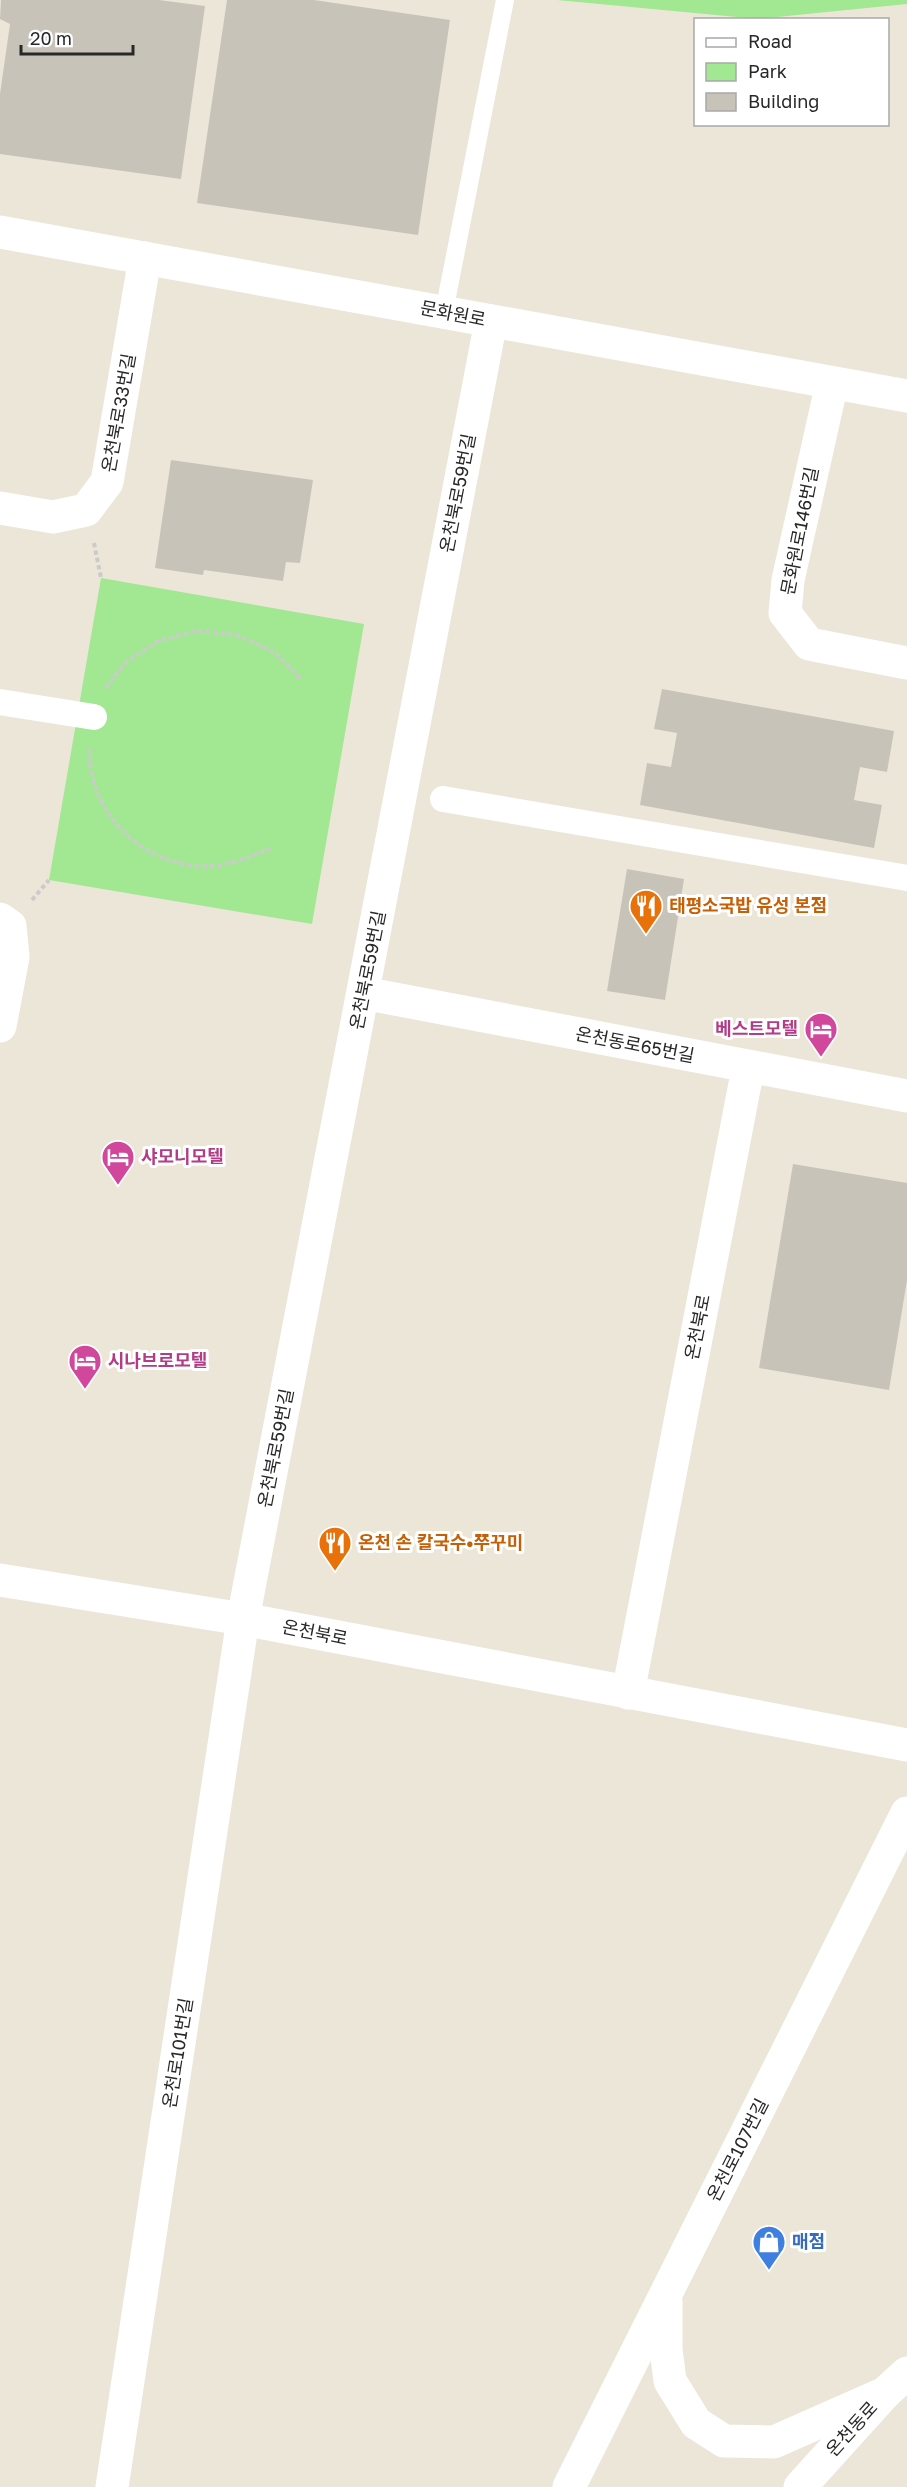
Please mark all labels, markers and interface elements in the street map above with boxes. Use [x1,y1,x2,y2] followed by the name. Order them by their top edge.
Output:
[21,18,134,56] scale bar
[694,18,889,126] legend
[30,27,72,49] text: 20 m
[748,30,792,52] text: Road
[748,60,787,82] text: Park
[748,90,819,112] text: Building
[419,296,488,330] street label: 문화원로
[97,352,139,474] street label: 온천북로33번길
[435,431,479,554] street label: 온천북로59번길
[776,465,822,597] street label: 문화원로146번길
[628,888,664,935] restaurant icon: 태평소국밥 유성 본점
[669,894,827,916] place label: 태평소국밥 유성 본점
[345,908,389,1031] street label: 온천북로59번길
[803,1011,839,1058] hotel icon: 베스트모텔
[715,1017,798,1039] place label: 베스트모텔
[574,1022,697,1066] street label: 온천동로65번길
[100,1139,136,1186] hotel icon: 샤모니모텔
[141,1145,224,1167] place label: 샤모니모텔
[680,1292,714,1361] street label: 온천북로
[67,1343,103,1390] hotel icon: 시나브로모텔
[108,1349,207,1371] place label: 시나브로모텔
[253,1386,297,1509] street label: 온천북로59번길
[317,1525,353,1572] restaurant icon: 온천 손 칼국수•쭈꾸미
[358,1531,523,1553] place label: 온천 손 칼국수•쭈꾸미
[281,1615,350,1649] street label: 온천북로
[157,1996,197,2110] street label: 온천로101번길
[702,2095,772,2205] street label: 온천로107번길
[751,2224,787,2271] shop icon: 매점
[792,2230,825,2252] place label: 매점
[821,2396,882,2460] street label: 온천동로

